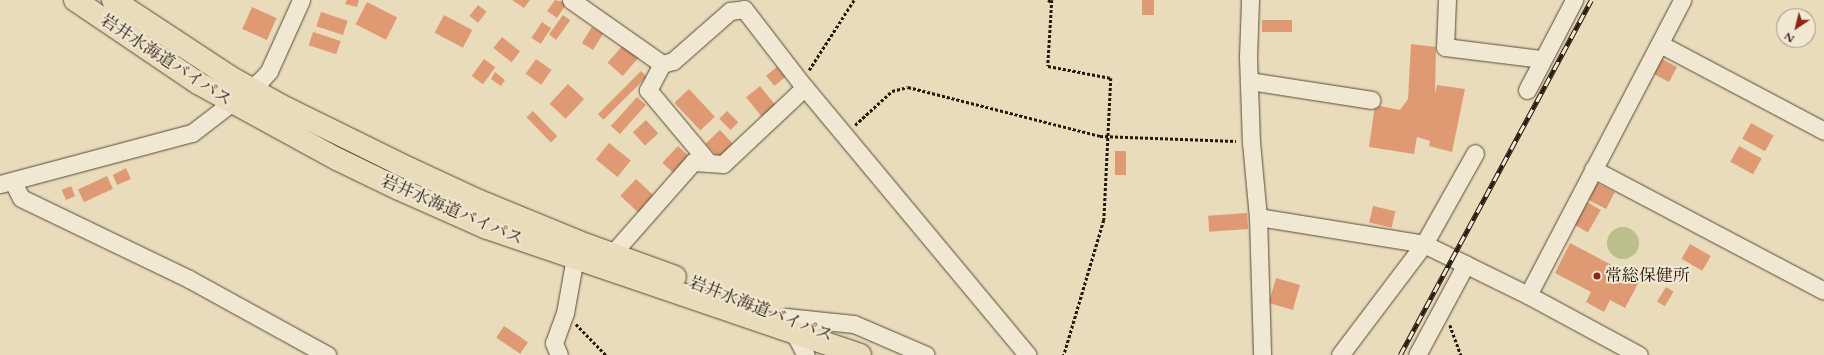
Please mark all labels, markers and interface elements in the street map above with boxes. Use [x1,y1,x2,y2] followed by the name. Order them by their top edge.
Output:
[1776,8,1816,48] north arrow
[96,10,236,110] street label: 岩井水海道バイパス
[1781,29,1798,46] text: N
[378,171,526,249] street label: 岩井水海道バイパス
[1605,266,1690,286] place label: 常総保健所
[1592,271,1602,281] marker: 常総保健所
[686,272,836,346] street label: 岩井水海道バイパス

